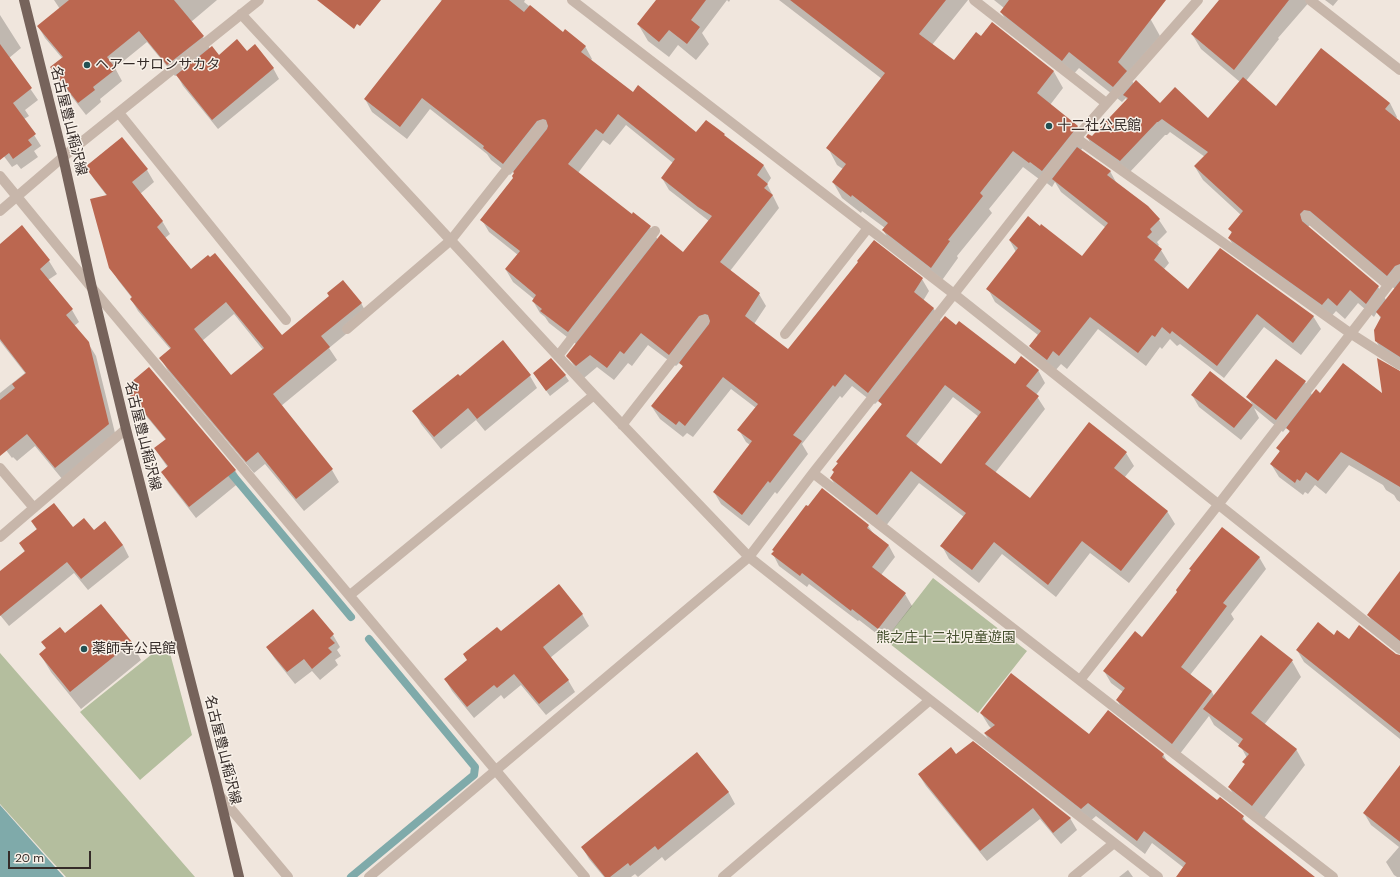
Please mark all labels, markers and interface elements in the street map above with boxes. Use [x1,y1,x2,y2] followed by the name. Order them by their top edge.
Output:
[95,57,220,73] place label: ヘアーサロンサカタ
[82,60,92,70] marker: ヘアーサロンサカタ
[46,65,90,177] street label: 名古屋豊山稲沢線
[1057,118,1141,134] place label: 十二社公民館
[1044,121,1054,131] marker: 十二社公民館
[120,380,164,492] street label: 名古屋豊山稲沢線
[876,630,1016,646] park label: 熊之庄十二社児童遊園
[92,641,176,657] place label: 薬師寺公民館
[79,644,89,654] marker: 薬師寺公民館
[200,694,244,806] street label: 名古屋豊山稲沢線
[10,843,93,869] scale bar
[15,850,44,866] text: 20 m

